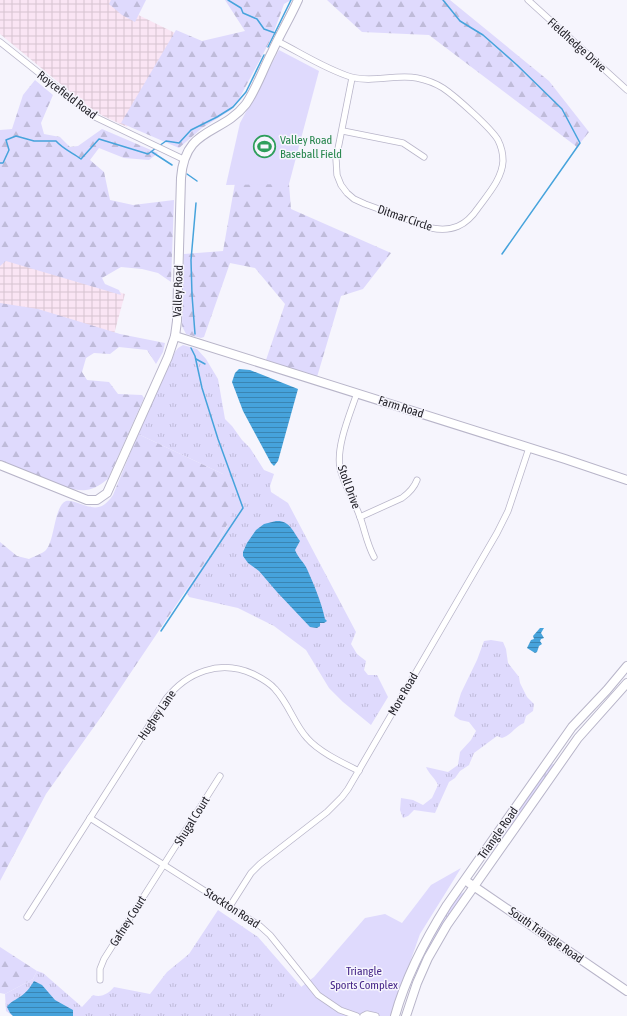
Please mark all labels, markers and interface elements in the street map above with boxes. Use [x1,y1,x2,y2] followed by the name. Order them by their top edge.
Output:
[545,15,609,75] street label: Fieldhedge Drive
[34,68,100,122] street label: Roycefield Road
[280,133,342,161] place label: Valley Road Baseball Field
[251,134,277,160] sports icon: Valley Road Baseball Field
[376,202,434,234] street label: Ditmar Circle
[170,265,186,317] street label: Valley Road
[377,393,425,421] street label: Farm Road
[335,463,363,511] street label: Stoll Drive
[385,670,421,718] street label: More Road
[135,687,179,743] street label: Hughey Lane
[171,793,213,848] street label: Shugal Court
[475,804,521,862] street label: Triangle Road
[202,885,262,931] street label: Stockton Road
[107,893,149,949] street label: Gafney Court
[506,904,586,966] street label: South Triangle Road
[330,964,398,992] park label: Triangle Sports Complex

